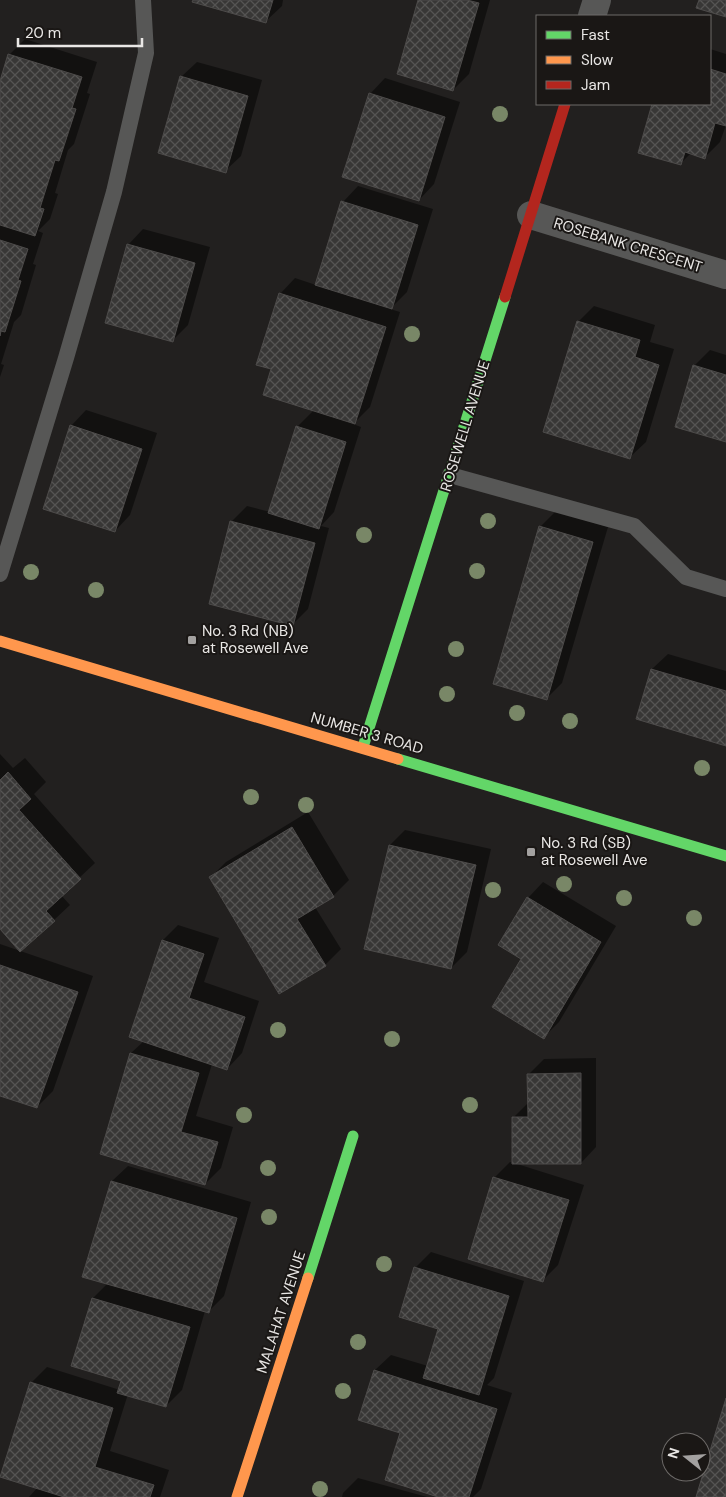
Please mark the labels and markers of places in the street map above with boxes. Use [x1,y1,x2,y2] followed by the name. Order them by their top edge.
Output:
[202,621,309,658] place label: No. 3 Rd (NB) at Rosewell Ave
[186,634,198,646] marker: No. 3 Rd (NB) at Rosewell Ave
[541,833,648,870] place label: No. 3 Rd (SB) at Rosewell Ave
[525,846,537,858] marker: No. 3 Rd (SB) at Rosewell Ave

